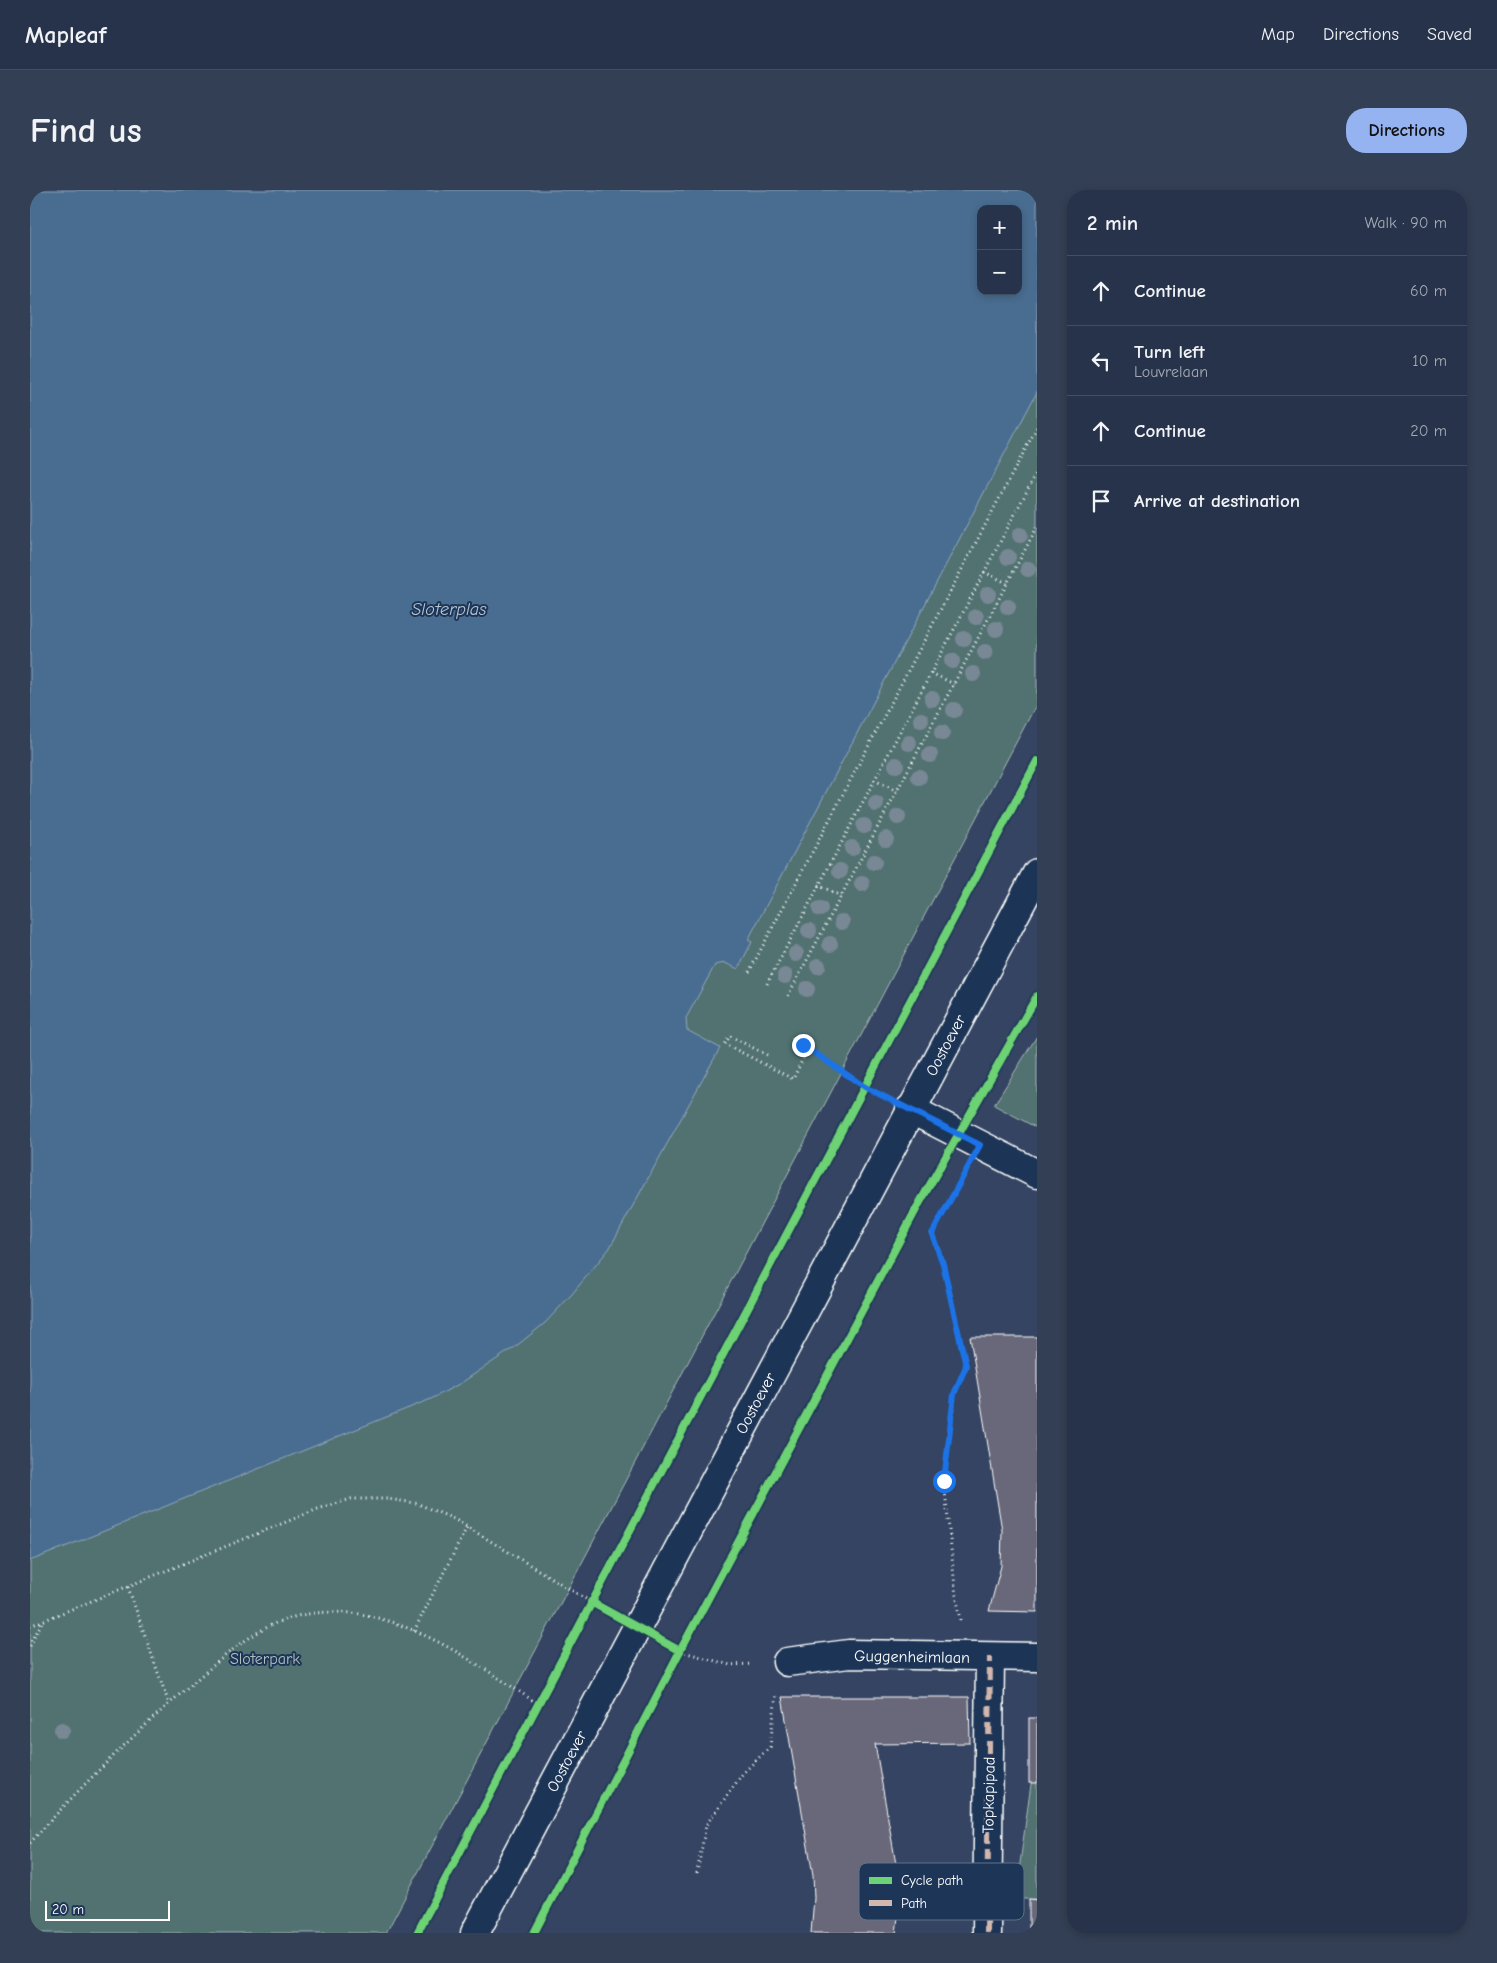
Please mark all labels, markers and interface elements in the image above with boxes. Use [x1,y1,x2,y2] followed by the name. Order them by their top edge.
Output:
[25,21,106,49] text: Mapleaf
[1261,24,1295,45] text: Map
[1323,24,1399,45] text: Directions
[1427,24,1472,45] text: Saved
[1346,108,1467,153] button: Directions
[30,110,142,151] text: Find us
[977,205,1022,295] map controls
[977,205,1022,250] button: +
[1087,211,1138,235] text: 2 min
[1364,214,1447,232] text: Walk · 90 m
[977,250,1022,295] button: −
[1087,277,1115,305] icon: ahead
[1134,280,1206,302] text: Continue
[1410,282,1447,300] text: 60 m
[1134,341,1205,363] text: Turn left
[1087,347,1115,375] icon: left
[1412,352,1447,370] text: 10 m
[1134,363,1208,381] text: Louvrelaan
[1087,417,1115,445] icon: ahead
[1134,420,1206,442] text: Continue
[1410,422,1447,440] text: 20 m
[1087,487,1115,515] icon: arrive
[1134,490,1300,512] text: Arrive at destination
[411,599,487,620] water label: Sloterplas
[922,1011,970,1079] street label: Oostoever
[792,1034,815,1057] route end
[732,1369,780,1437] street label: Oostoever
[933,1470,956,1493] route start
[854,1647,970,1667] street label: Guggenheimlaan
[230,1650,300,1668] park label: Sloterpark
[543,1727,591,1795] street label: Oostoever
[979,1756,999,1834] street label: Topkapipad
[859,1863,1024,1920] legend
[901,1872,963,1889] text: Cycle path
[901,1895,927,1912] text: Path
[45,1898,170,1921] scale bar
[52,1901,84,1918] text: 20 m

